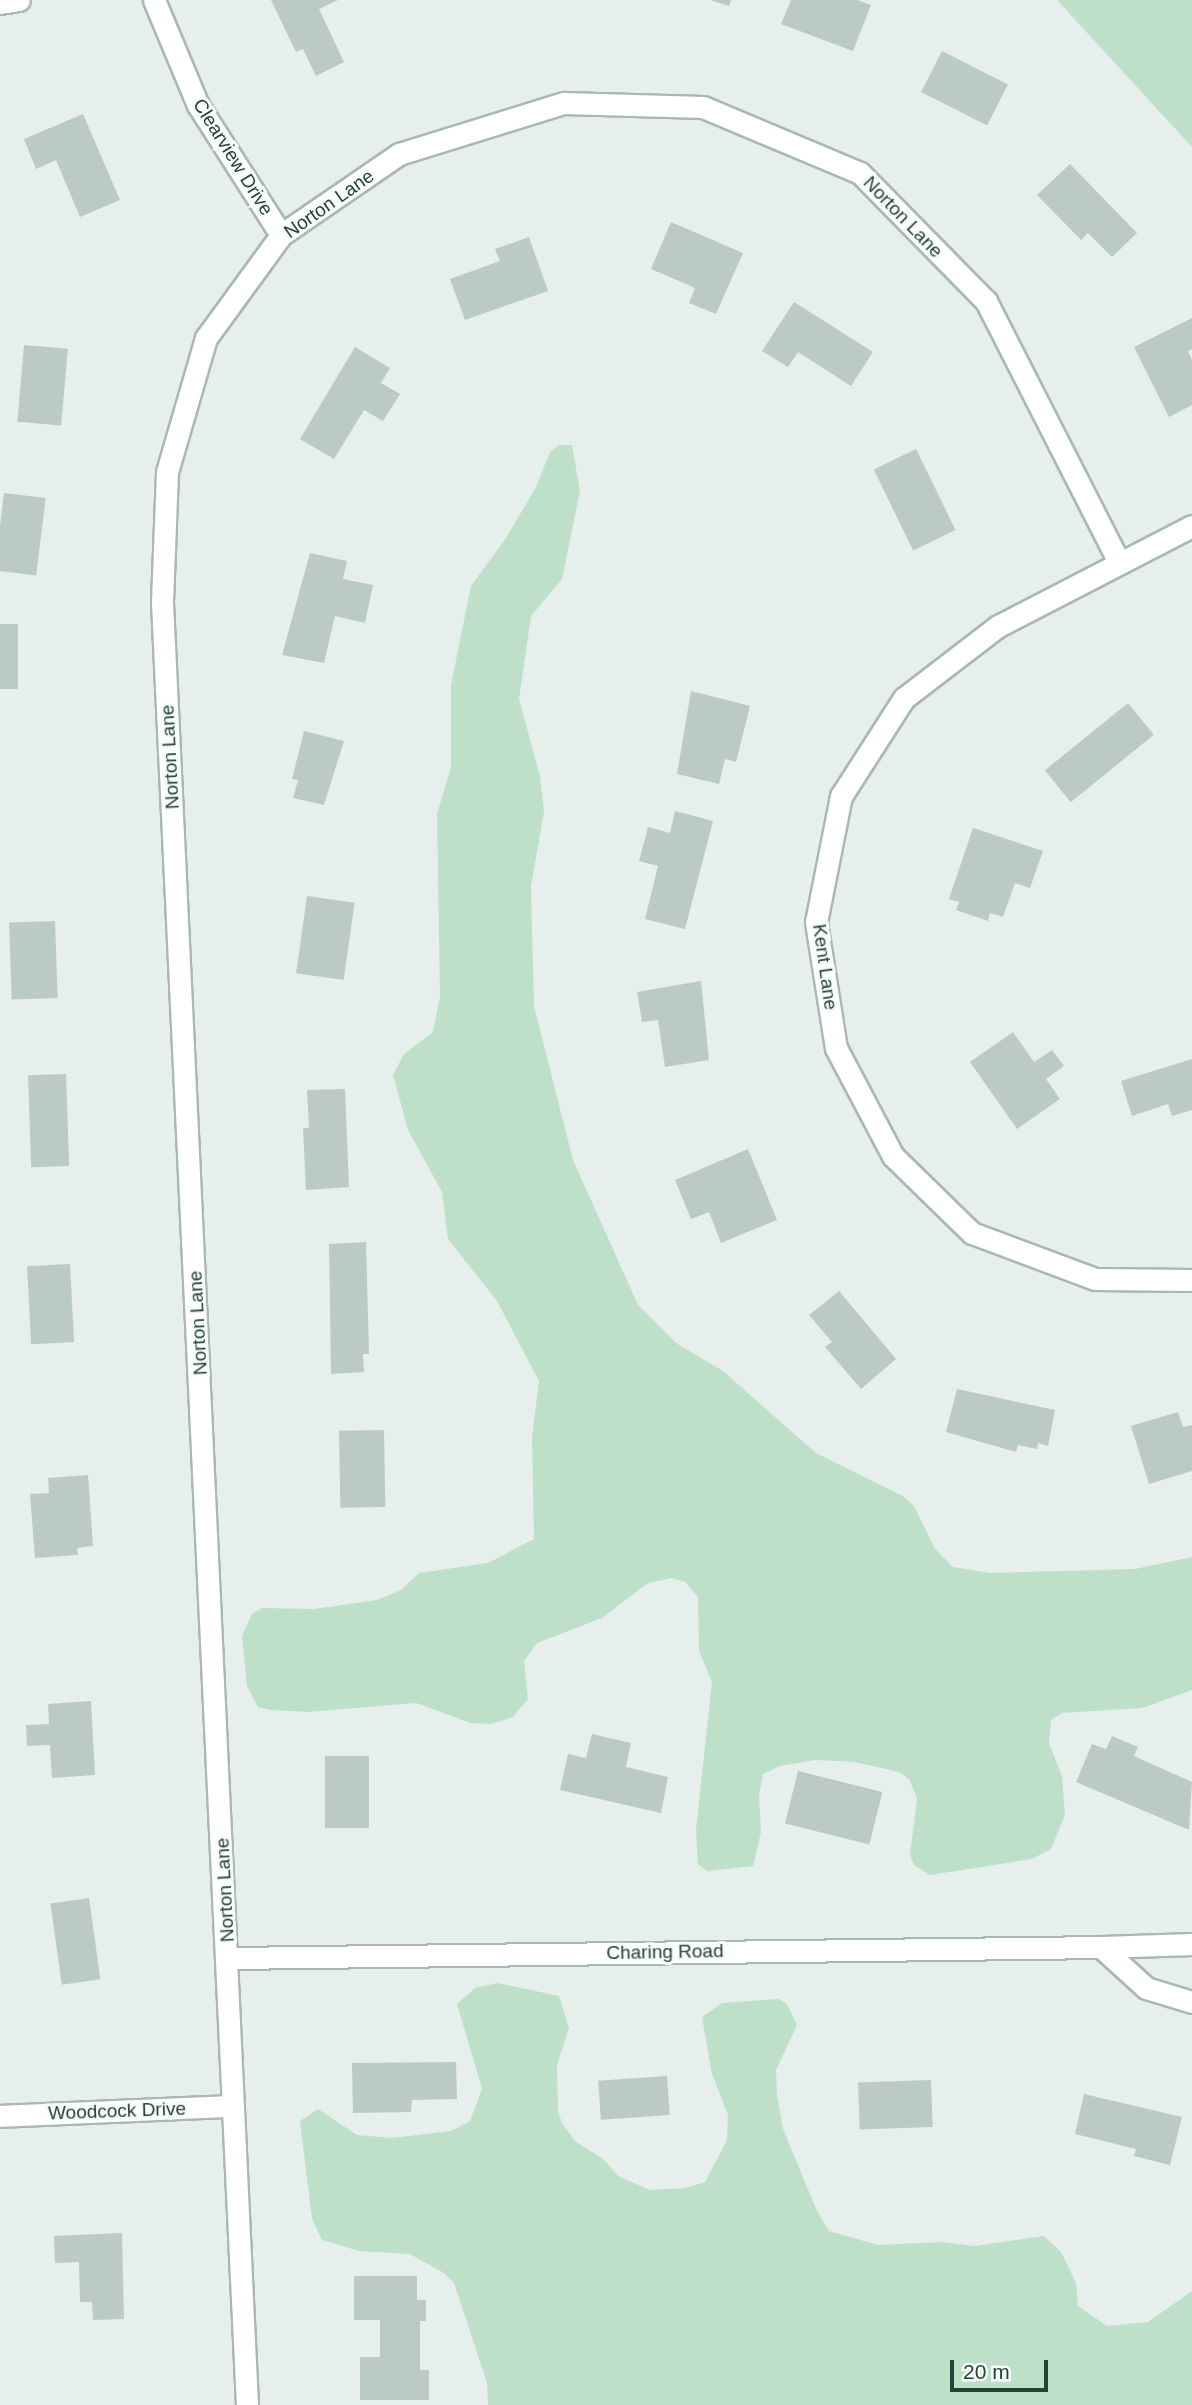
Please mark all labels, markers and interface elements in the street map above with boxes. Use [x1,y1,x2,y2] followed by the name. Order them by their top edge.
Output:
[188,95,278,219] street label: Clearview Drive
[280,165,378,243] street label: Norton Lane
[858,171,948,263] street label: Norton Lane
[156,704,184,810] street label: Norton Lane
[808,923,842,1011] street label: Kent Lane
[184,1270,212,1376] street label: Norton Lane
[211,1837,239,1943] street label: Norton Lane
[606,1940,724,1964] street label: Charing Road
[48,2097,186,2125] street label: Woodcock Drive
[954,2346,1052,2390] scale bar
[963,2360,1010,2383] text: 20 m

